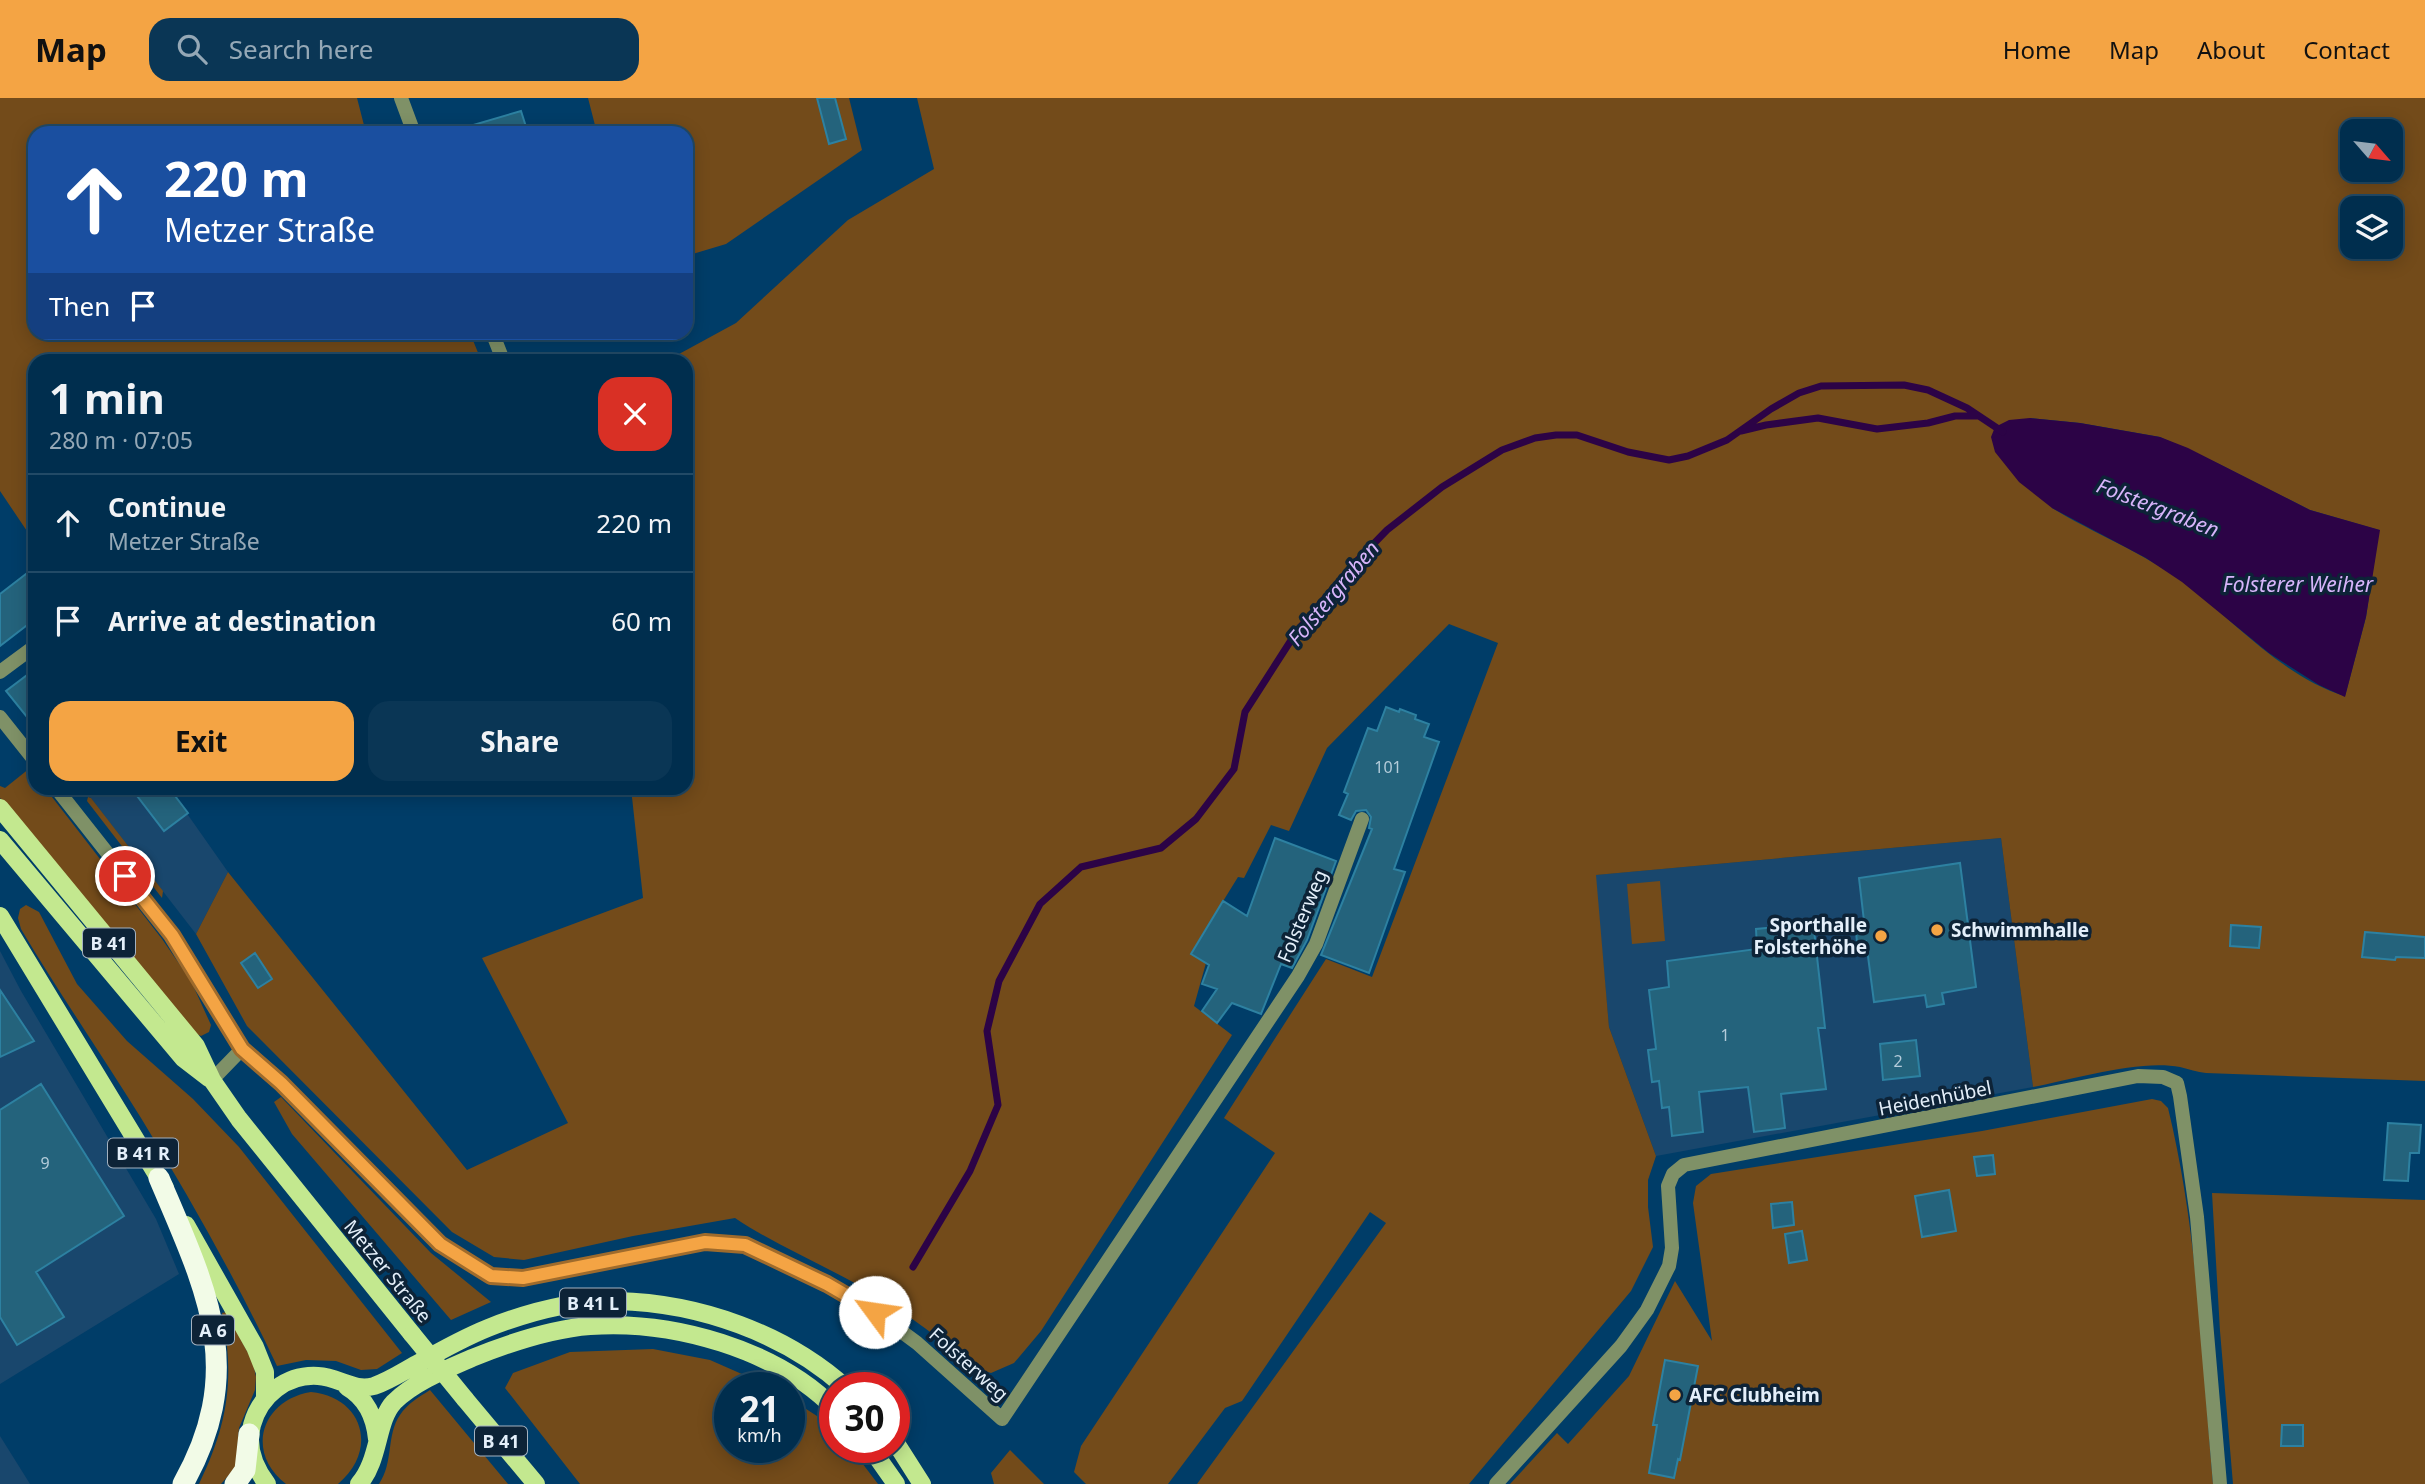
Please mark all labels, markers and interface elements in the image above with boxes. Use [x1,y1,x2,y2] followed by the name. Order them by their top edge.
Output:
[149,18,639,81] search box
[35,27,107,72] text: Map
[173,30,211,68] icon: search
[229,31,373,67] text: Search here
[2003,33,2071,66] text: Home
[2109,33,2159,66] text: Map
[2197,33,2265,66] text: About
[2303,33,2390,66] text: Contact
[2340,119,2403,182] north arrow
[2340,119,2403,259] map controls
[164,145,309,211] text: 220 m
[49,154,140,245] icon: ahead
[2340,196,2403,259] button: layers
[164,208,375,251] text: Metzer Straße
[124,287,162,325] icon: arrive
[49,288,110,324] text: Then
[49,369,165,426] text: 1 min
[598,377,672,451] button: close
[49,424,193,456] text: 280 m · 07:05
[2093,471,2223,543] water label: Folstergraben
[108,489,226,525] text: Continue
[49,504,87,542] icon: ahead
[596,505,672,541] text: 220 m
[108,525,260,557] text: Metzer Straße
[1281,535,1385,651] water label: Folstergraben
[2223,570,2375,598] water label: Folsterer Weiher
[49,602,87,640] icon: arrive
[108,603,377,639] text: Arrive at destination
[611,603,672,639] text: 60 m
[49,701,354,781] button: Exit
[368,701,672,781] button: Share
[1374,756,1402,778] house number: 101
[95,846,155,906] pin
[106,857,144,895] icon: arrive
[1271,866,1333,966] street label: Folsterweg
[1753,912,1867,960] place label: Sporthalle Folsterhöhe
[1951,917,2089,943] place label: Schwimmhalle
[1929,922,1945,938] marker: Schwimmhalle
[83,928,135,958] road number: B 41
[1873,928,1889,944] marker: Sporthalle Folsterhöhe
[1720,1024,1730,1046] house number: 1
[1893,1050,1903,1072] house number: 2
[1876,1074,1994,1122] street label: Heidenhübel
[108,1138,178,1168] road number: B 41 R
[40,1152,50,1174] house number: 9
[338,1214,438,1328] street label: Metzer Straße
[838,1275,912,1349] position arrow
[560,1288,626,1318] road number: B 41 L
[192,1316,234,1344] road number: A 6
[924,1322,1014,1406] street label: Folsterweg
[819,1372,910,1463] speed limit sign: 30
[1689,1382,1820,1408] place label: AFC Clubheim
[739,1385,780,1432] text: 21
[1667,1387,1683,1403] marker: AFC Clubheim
[737,1423,782,1447] text: km/h
[475,1426,527,1456] road number: B 41

